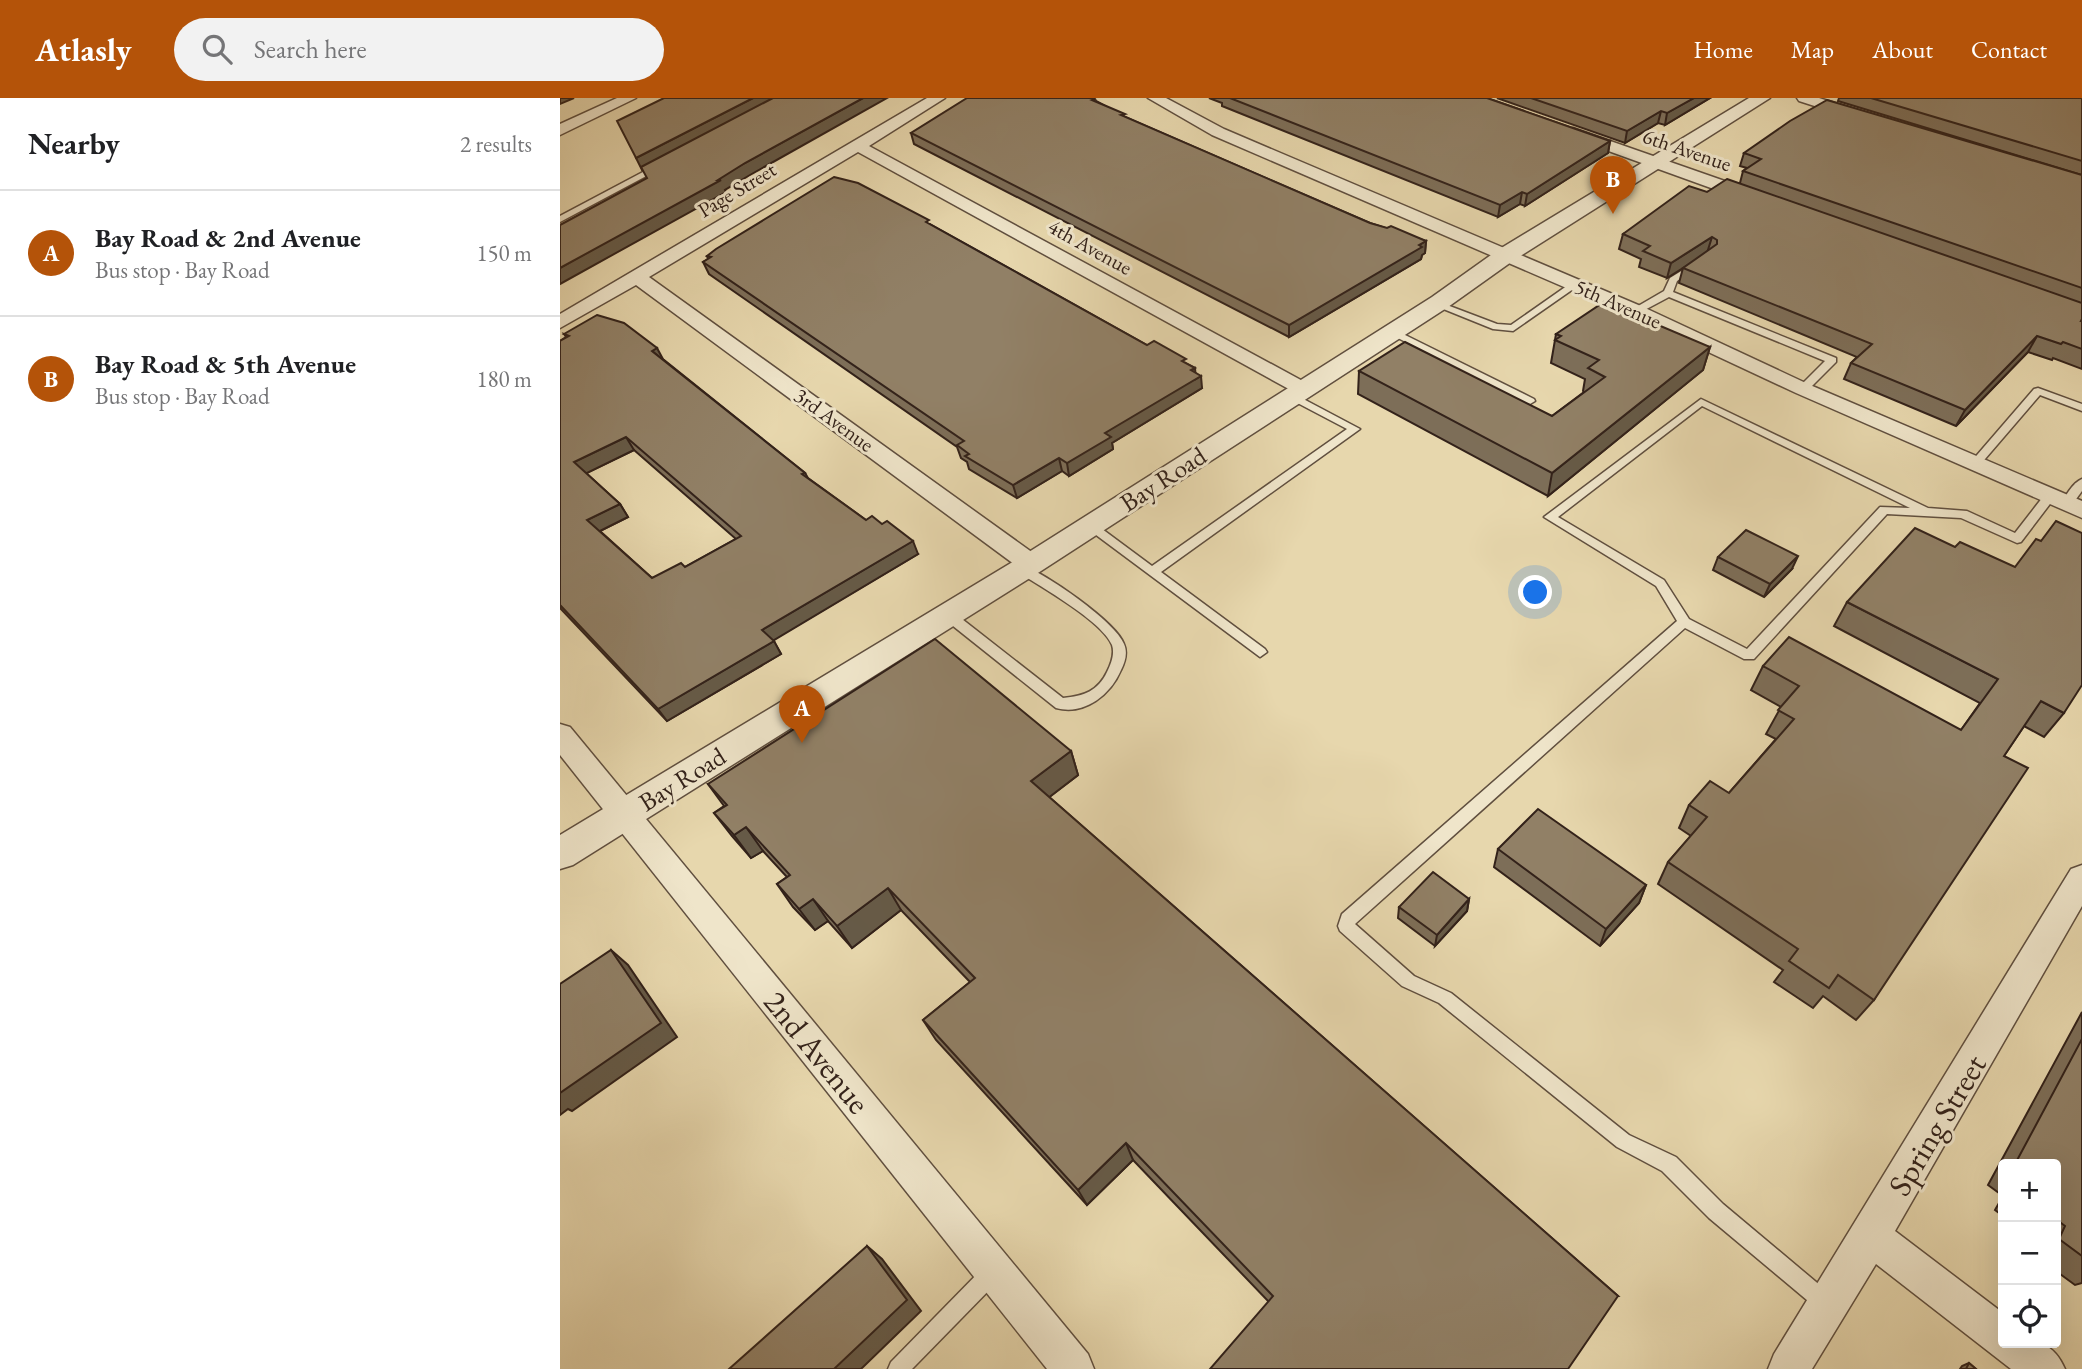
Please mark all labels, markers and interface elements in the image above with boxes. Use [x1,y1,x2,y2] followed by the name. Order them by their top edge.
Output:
[174,18,664,81] search box
[35,28,132,71] text: Atlasly
[198,30,236,68] icon: search
[254,32,367,66] text: Search here
[1693,34,1753,65] text: Home
[1791,34,1834,65] text: Map
[1872,34,1933,65] text: About
[1971,34,2047,65] text: Contact
[1639,122,1735,177] street label: 6th Avenue
[28,124,120,163] text: Nearby
[460,129,532,159] text: 2 results
[693,155,781,223] street label: Page Street
[1590,156,1636,214] pin: B
[1043,212,1137,281] street label: 4th Avenue
[95,221,361,255] text: Bay Road & 2nd Avenue
[43,238,59,268] text: A
[476,238,532,268] text: 150 m
[95,255,270,285] text: Bus stop · Bay Road
[1571,273,1666,335] street label: 5th Avenue
[95,347,356,381] text: Bay Road & 5th Avenue
[44,364,58,394] text: B
[476,364,532,394] text: 180 m
[95,381,270,411] text: Bus stop · Bay Road
[789,382,880,458] street label: 3rd Avenue
[1113,438,1213,520] street label: Bay Road
[1518,575,1552,609] your location
[779,685,825,743] pin: A
[632,739,733,819] street label: Bay Road
[755,982,879,1122] street label: 2nd Avenue
[1878,1047,1996,1203] street label: Spring Street
[1998,1159,2061,1348] map controls
[1998,1159,2061,1222] button: +
[1998,1222,2061,1285] button: −
[1998,1285,2061,1348] button: locate

